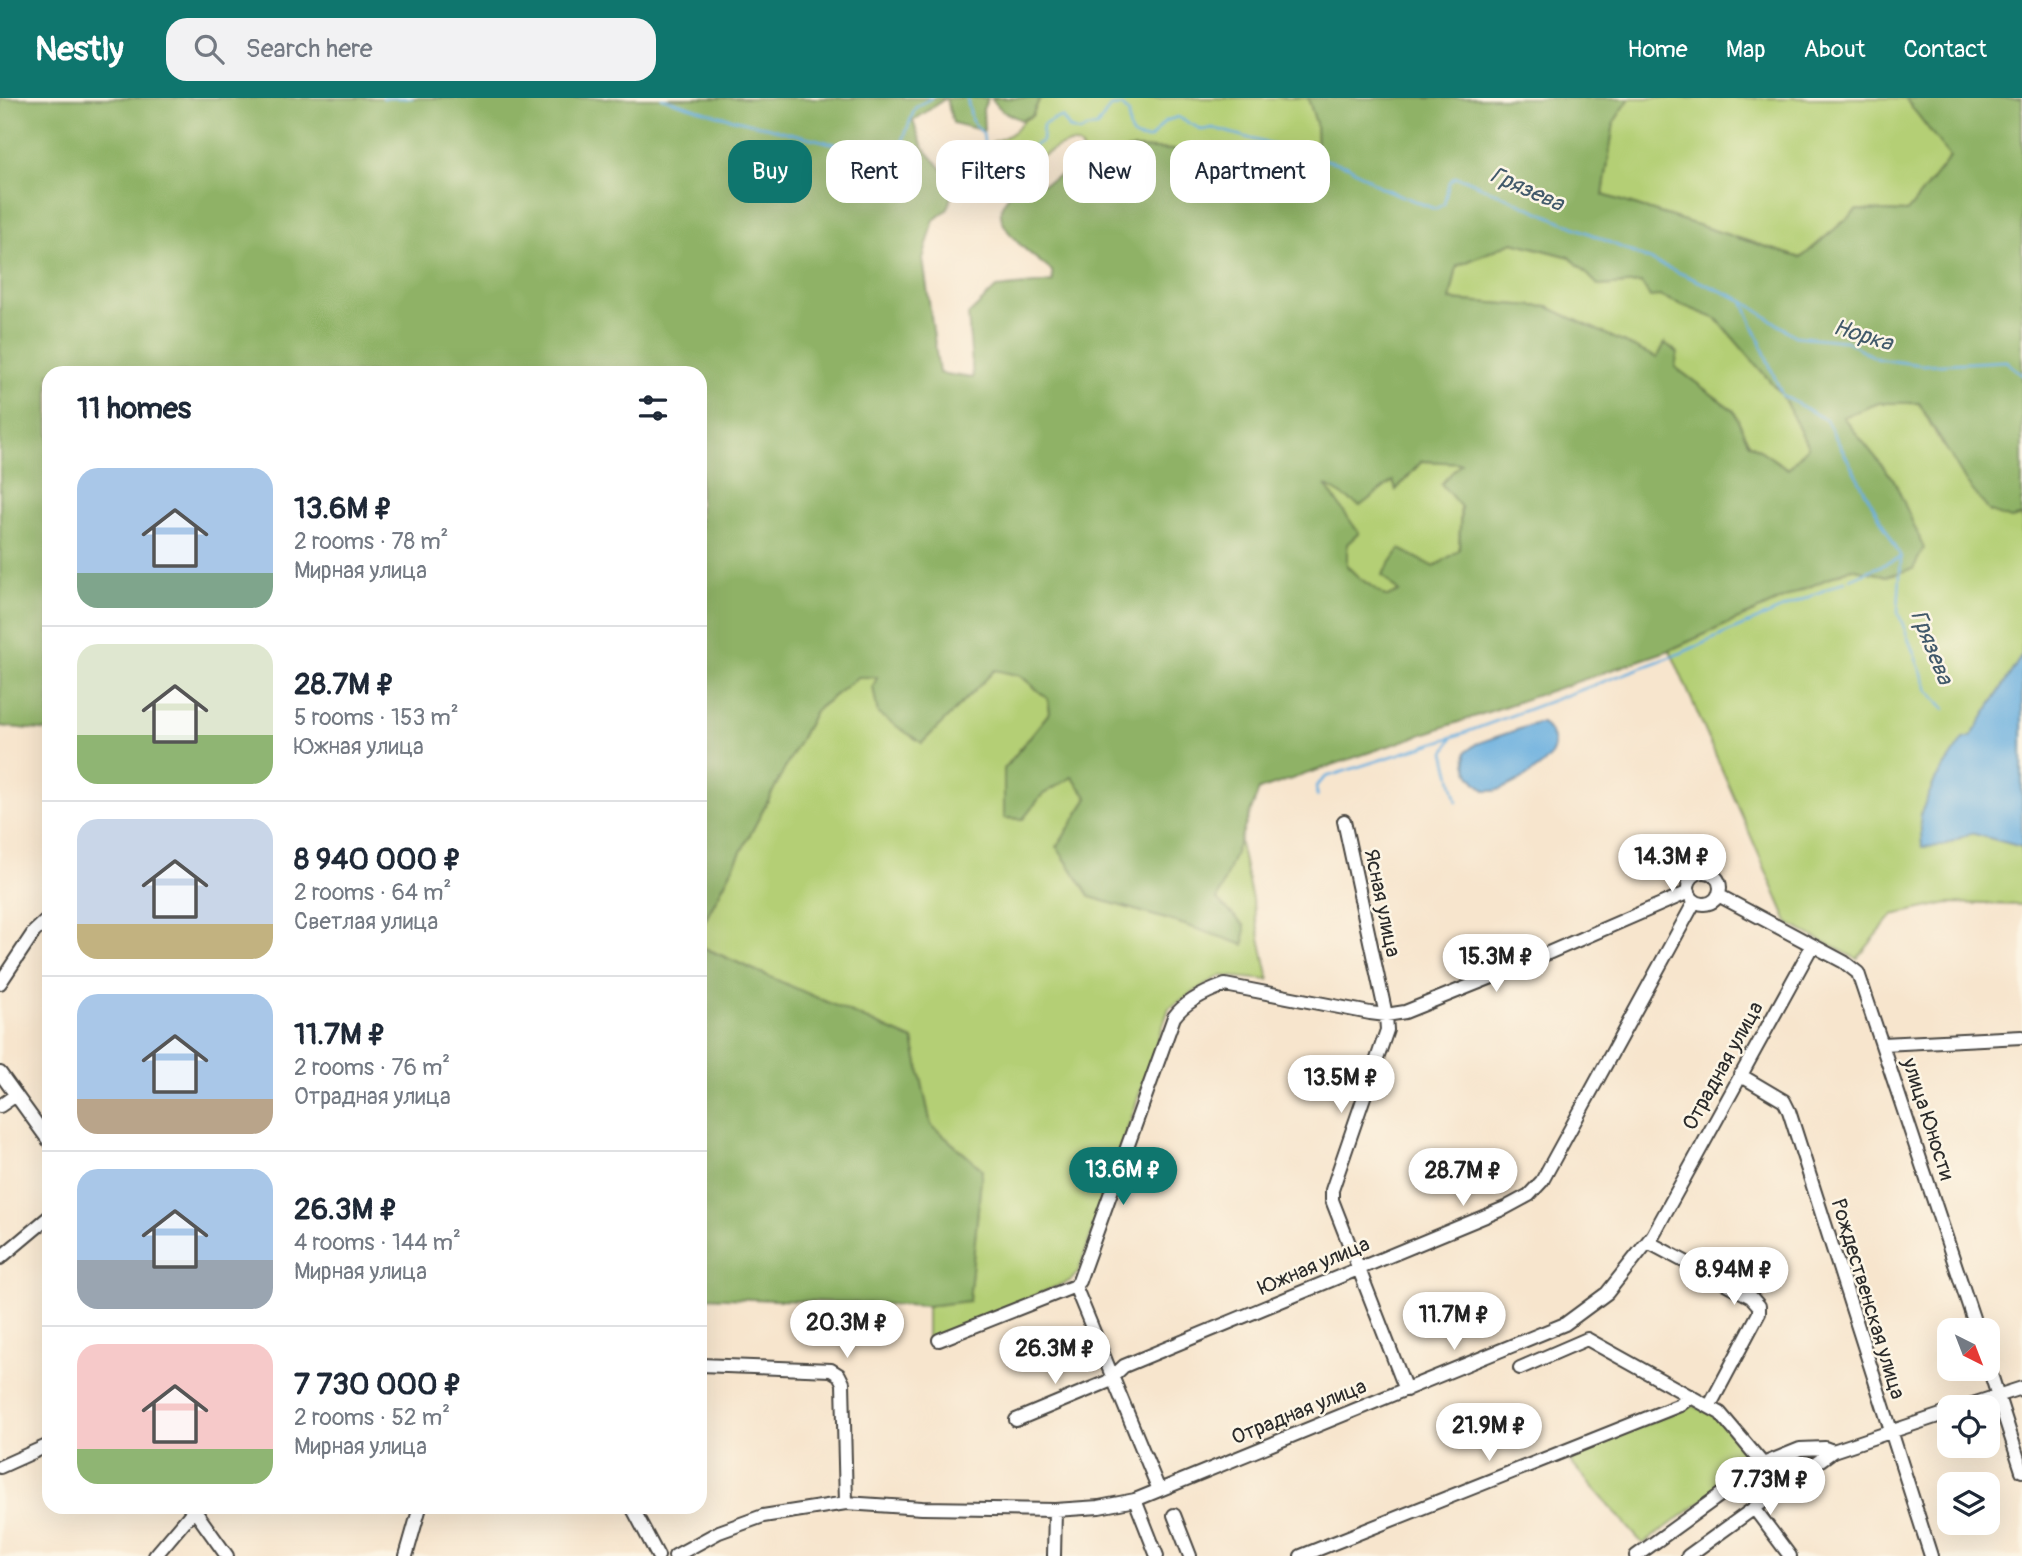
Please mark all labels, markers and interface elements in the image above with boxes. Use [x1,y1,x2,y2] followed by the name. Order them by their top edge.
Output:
[166,18,656,81] search box
[35,29,124,70] text: Nestly
[190,30,228,68] icon: search
[246,33,373,65] text: Search here
[1627,35,1688,64] text: Home
[1726,35,1766,64] text: Map
[1804,35,1866,64] text: About
[1904,35,1987,64] text: Contact
[728,140,812,203] chip: Buy
[826,140,922,203] chip: Rent
[936,140,1049,203] chip: Filters
[1063,140,1156,203] chip: New
[1170,140,1330,203] chip: Apartment
[1486,160,1569,218] water label: Грязева
[1830,312,1897,358] water label: Норка
[634,389,672,427] icon: filters
[77,390,191,427] text: 11 homes
[294,490,393,527] text: 13.6M ₽
[133,496,217,580] icon: home
[294,527,448,556] text: 2 rooms · 78 m²
[294,556,427,585] text: Мирная улица
[1904,606,1960,689] water label: Грязева
[294,666,394,703] text: 28.7M ₽
[133,672,217,756] icon: home
[294,703,459,732] text: 5 rooms · 153 m²
[294,732,424,761] text: Южная улица
[1607,834,1737,894] pin: 14.3M ₽
[294,841,461,878] text: 8 940 000 ₽
[1634,842,1710,871] text: 14.3M ₽
[1357,846,1407,960] street label: Ясная улица
[133,847,217,931] icon: home
[294,878,451,907] text: 2 rooms · 64 m²
[294,907,438,936] text: Светлая улица
[1431,934,1561,994] pin: 15.3M ₽
[1459,942,1533,971] text: 15.3M ₽
[1677,997,1769,1135] street label: Отрадная улица
[294,1016,386,1053] text: 11.7M ₽
[133,1022,217,1106] icon: home
[294,1053,450,1082] text: 2 rooms · 76 m²
[1895,1054,1960,1183] street label: улица Юности
[1276,1056,1406,1115] pin: 13.5M ₽
[1304,1063,1378,1092] text: 13.5M ₽
[294,1082,451,1111] text: Отрадная улица
[1058,1148,1188,1207] pin: 13.6M ₽
[1398,1148,1528,1208] pin: 28.7M ₽
[1085,1155,1161,1184] text: 13.6M ₽
[1424,1156,1502,1185] text: 28.7M ₽
[294,1191,398,1228] text: 26.3M ₽
[1825,1196,1911,1402] street label: Рождественская улица
[133,1197,217,1281] icon: home
[294,1228,461,1257] text: 4 rooms · 144 m²
[1254,1230,1374,1302] street label: Южная улица
[1669,1248,1799,1307] pin: 8.94M ₽
[1695,1255,1773,1284] text: 8.94M ₽
[294,1257,427,1286] text: Мирная улица
[1389,1292,1519,1352] pin: 11.7M ₽
[782,1300,912,1360] pin: 20.3M ₽
[1419,1300,1489,1329] text: 11.7M ₽
[806,1308,888,1337] text: 20.3M ₽
[1937,1318,2000,1381] north arrow
[1937,1318,2000,1535] map controls
[990,1326,1120,1386] pin: 26.3M ₽
[1015,1334,1095,1363] text: 26.3M ₽
[294,1366,462,1403] text: 7 730 000 ₽
[133,1372,217,1456] icon: home
[1228,1373,1370,1451] street label: Отрадная улица
[1937,1395,2000,1458] button: locate
[294,1403,450,1432] text: 2 rooms · 52 m²
[1424,1404,1554,1463] pin: 21.9M ₽
[1452,1411,1526,1440] text: 21.9M ₽
[294,1432,427,1461] text: Мирная улица
[1705,1458,1835,1517] pin: 7.73M ₽
[1731,1465,1809,1494] text: 7.73M ₽
[1937,1472,2000,1535] button: layers

